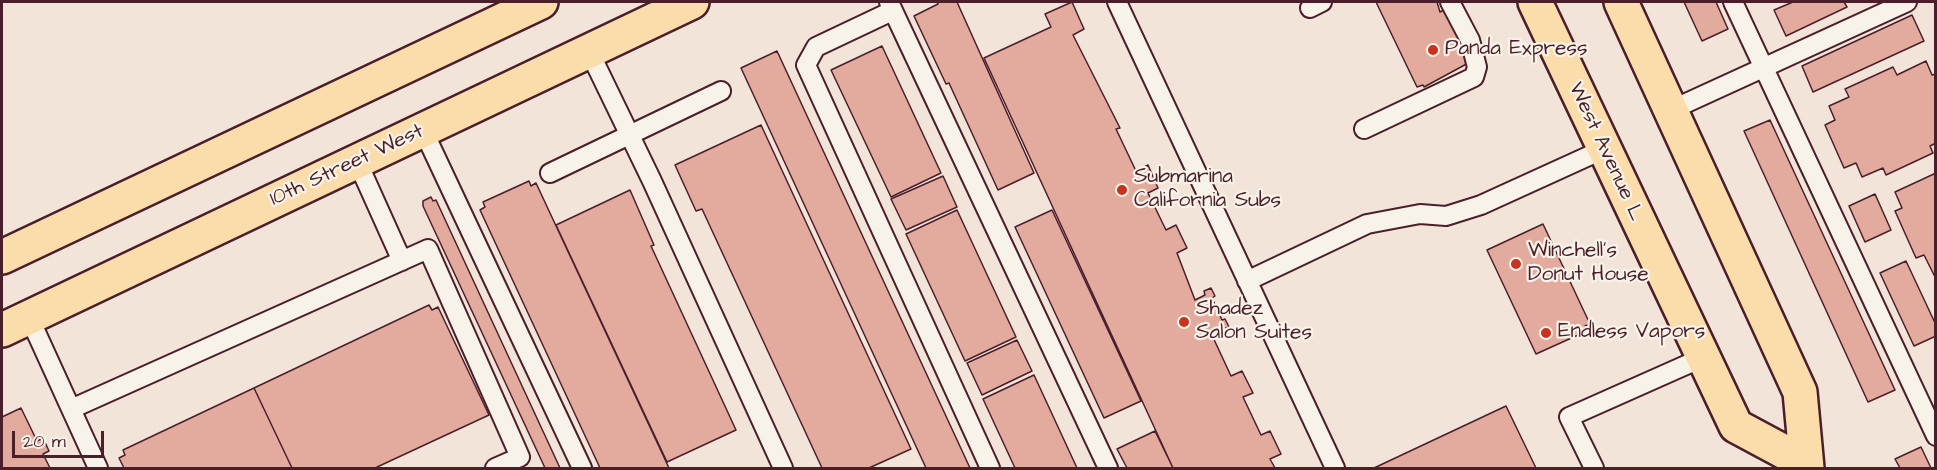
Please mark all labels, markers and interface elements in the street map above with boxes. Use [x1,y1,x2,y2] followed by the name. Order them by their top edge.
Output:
[1445,37,1587,63] place label: Panda Express
[1426,43,1440,57] marker: Panda Express
[1562,79,1648,225] street label: West Avenue L
[266,119,428,213] street label: 10th Street West
[1134,165,1281,215] place label: Submarina California Subs
[1115,183,1129,197] marker: Submarina California Subs
[1528,239,1649,289] place label: Winchell's Donut House
[1509,257,1523,271] marker: Winchell's Donut House
[1196,297,1312,347] place label: Shadez Salon Suites
[1177,315,1191,329] marker: Shadez Salon Suites
[1558,320,1705,346] place label: Endless Vapors
[1539,326,1553,340] marker: Endless Vapors
[15,419,106,457] scale bar
[23,429,66,454] text: 20 m

